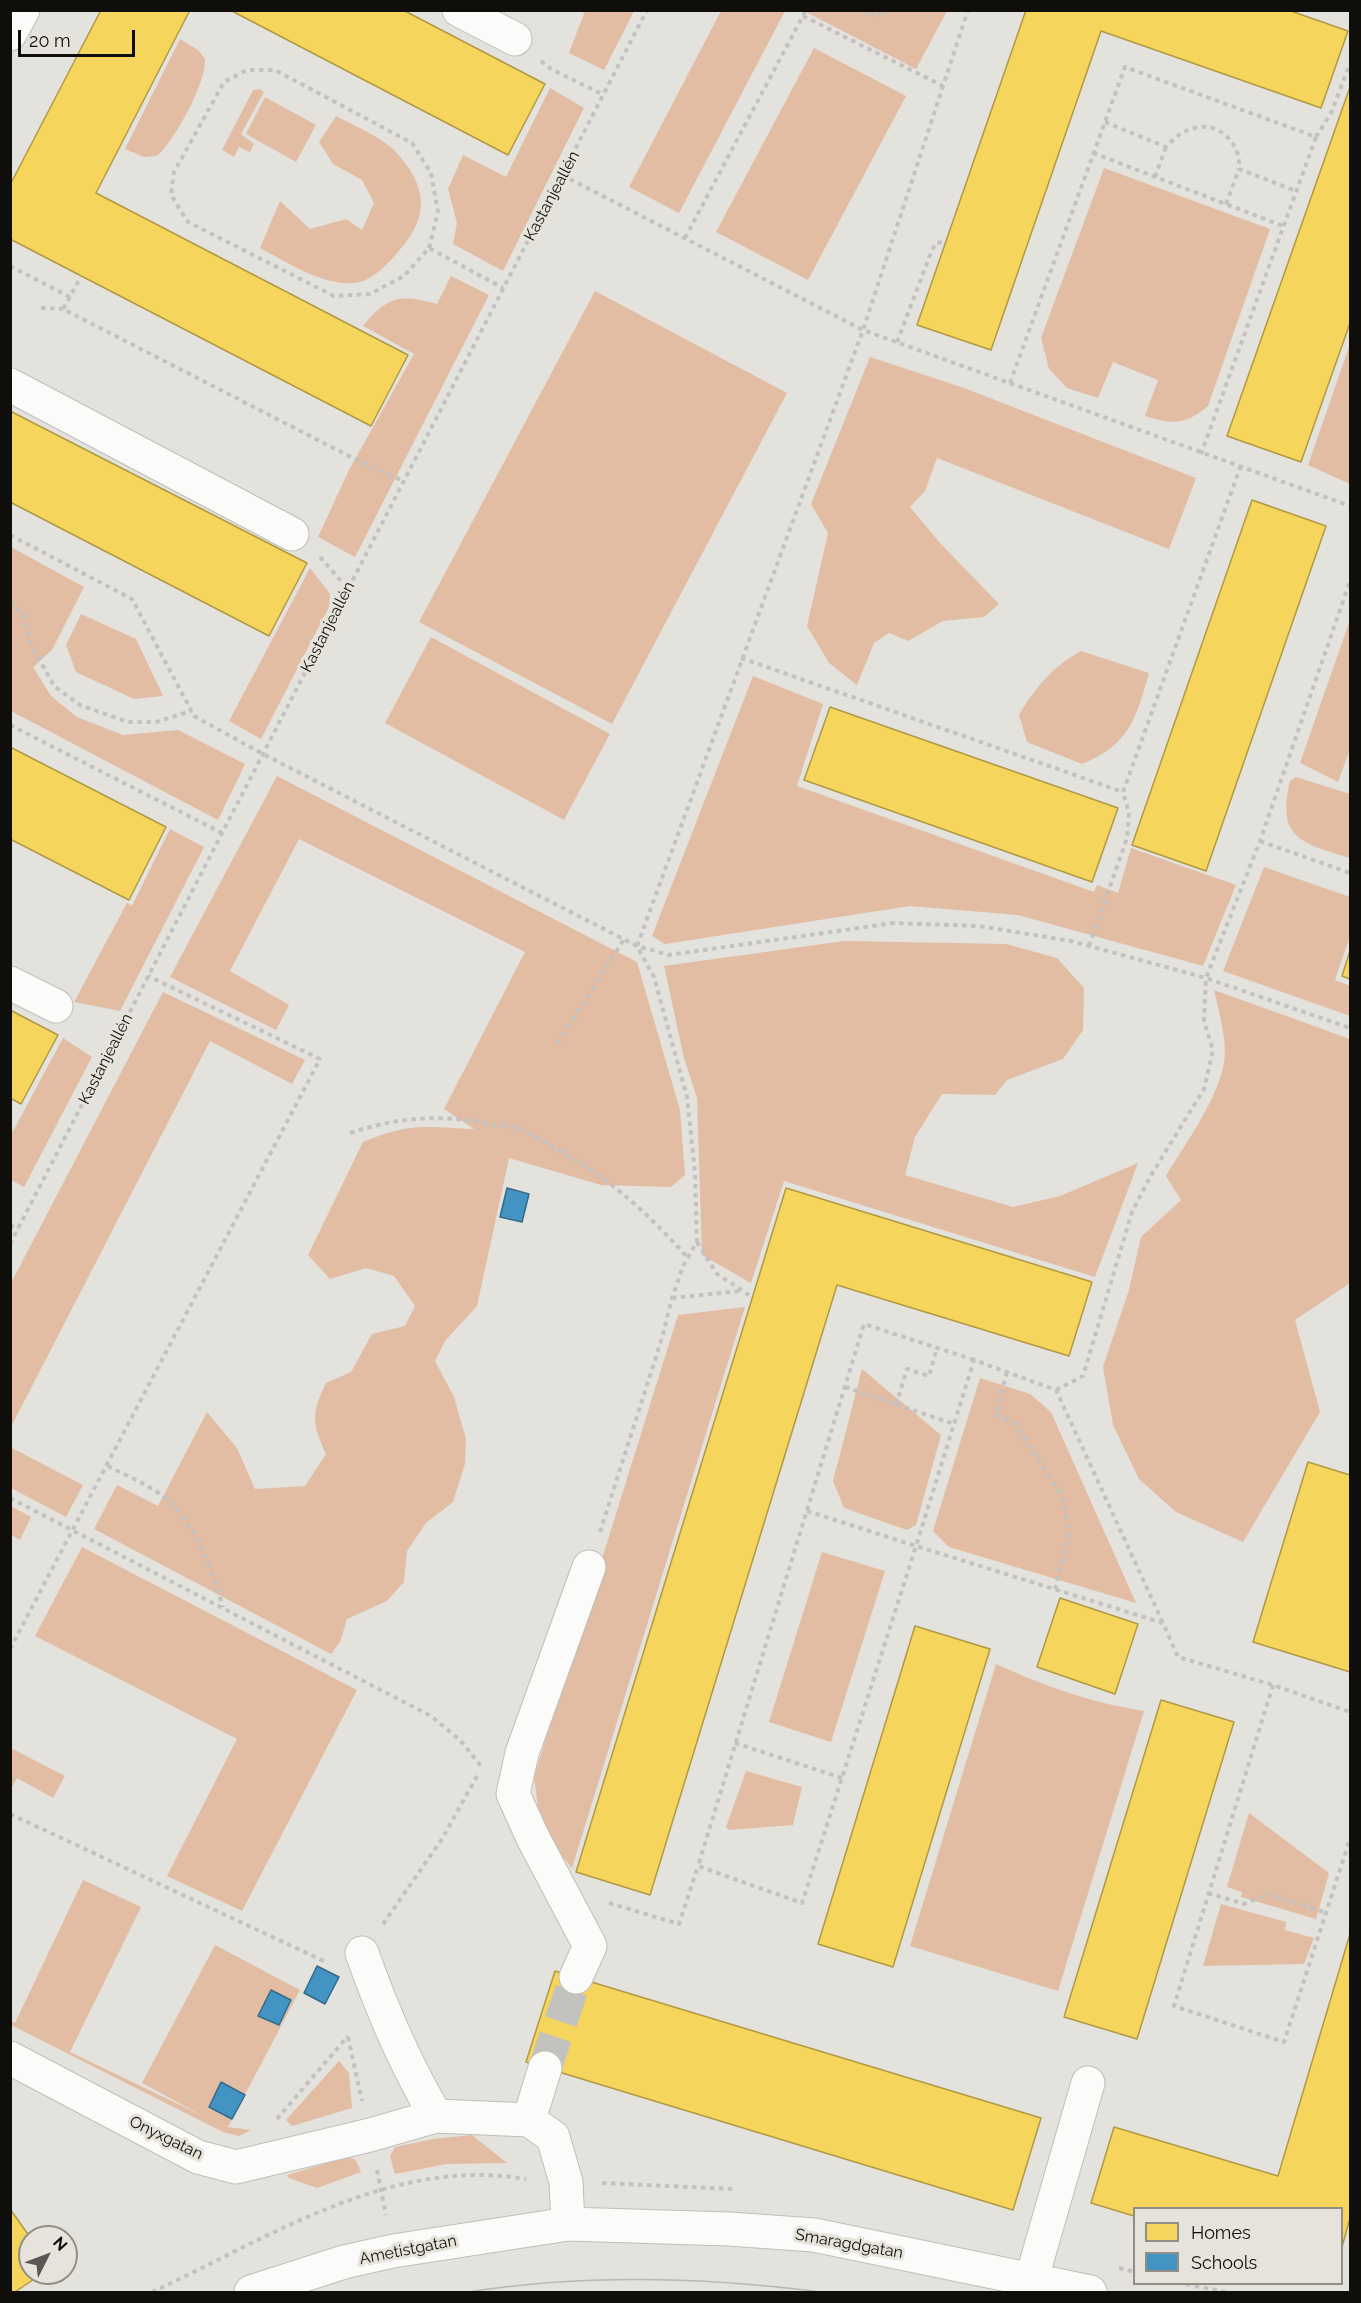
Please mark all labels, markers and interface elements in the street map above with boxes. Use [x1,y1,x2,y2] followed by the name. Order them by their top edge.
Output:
[21,18,138,56] scale bar
[29,30,71,51] text: 20 m
[520,148,584,244] street label: Kastanjeallén
[297,578,359,676] street label: Kastanjeallén
[75,1010,137,1108] street label: Kastanjeallén
[126,2112,206,2164] street label: Onyxgatan
[1133,2207,1343,2285] legend
[1191,2222,1251,2243] text: Homes
[18,2225,78,2285] north arrow
[794,2225,904,2263] street label: Smaragdgatan
[358,2231,458,2269] street label: Ametistgatan
[49,2233,71,2255] text: N
[1191,2252,1257,2273] text: Schools

